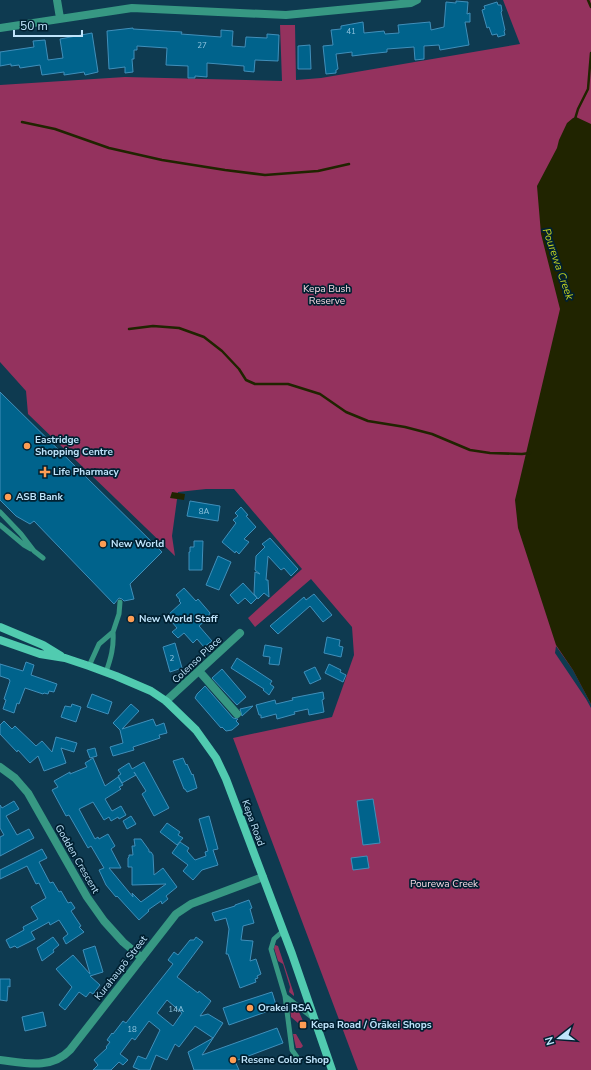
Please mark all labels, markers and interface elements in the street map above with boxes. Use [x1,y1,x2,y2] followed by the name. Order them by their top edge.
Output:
[14,12,82,38] scale bar
[20,18,48,34] text: 50 m
[346,26,356,37] house number: 41
[197,40,207,51] house number: 27
[539,226,577,302] water label: Pourewa Creek
[303,282,351,308] park label: Kepa Bush Reserve
[35,433,113,459] place label: Eastridge Shopping Centre
[22,441,32,451] marker: Eastridge Shopping Centre
[53,465,120,479] place label: Life Pharmacy
[40,467,50,477] marker: Life Pharmacy
[16,490,63,504] place label: ASB Bank
[3,492,13,502] marker: ASB Bank
[199,506,209,517] house number: 8A
[111,537,164,551] place label: New World
[98,539,108,549] marker: New World
[139,612,218,626] place label: New World Staff
[126,614,136,624] marker: New World Staff
[169,633,225,687] street label: Colenso Place
[170,653,175,664] house number: 2
[238,798,268,848] street label: Kepa Road
[52,822,103,896] street label: Godden Crescent
[410,877,479,891] park label: Pourewa Creek
[91,932,151,1003] street label: Kurahaupō Street
[258,1001,312,1015] place label: Orakei RSA
[245,1003,255,1013] marker: Orakei RSA
[168,1004,184,1015] house number: 14A
[311,1018,432,1032] place label: Kepa Road / Ōrākei Shops
[539,1018,579,1058] north arrow
[298,1020,308,1030] marker: Kepa Road / Ōrākei Shops
[127,1024,137,1035] house number: 18
[542,1035,558,1047] text: N
[241,1053,329,1067] place label: Resene Color Shop
[228,1055,238,1065] marker: Resene Color Shop

